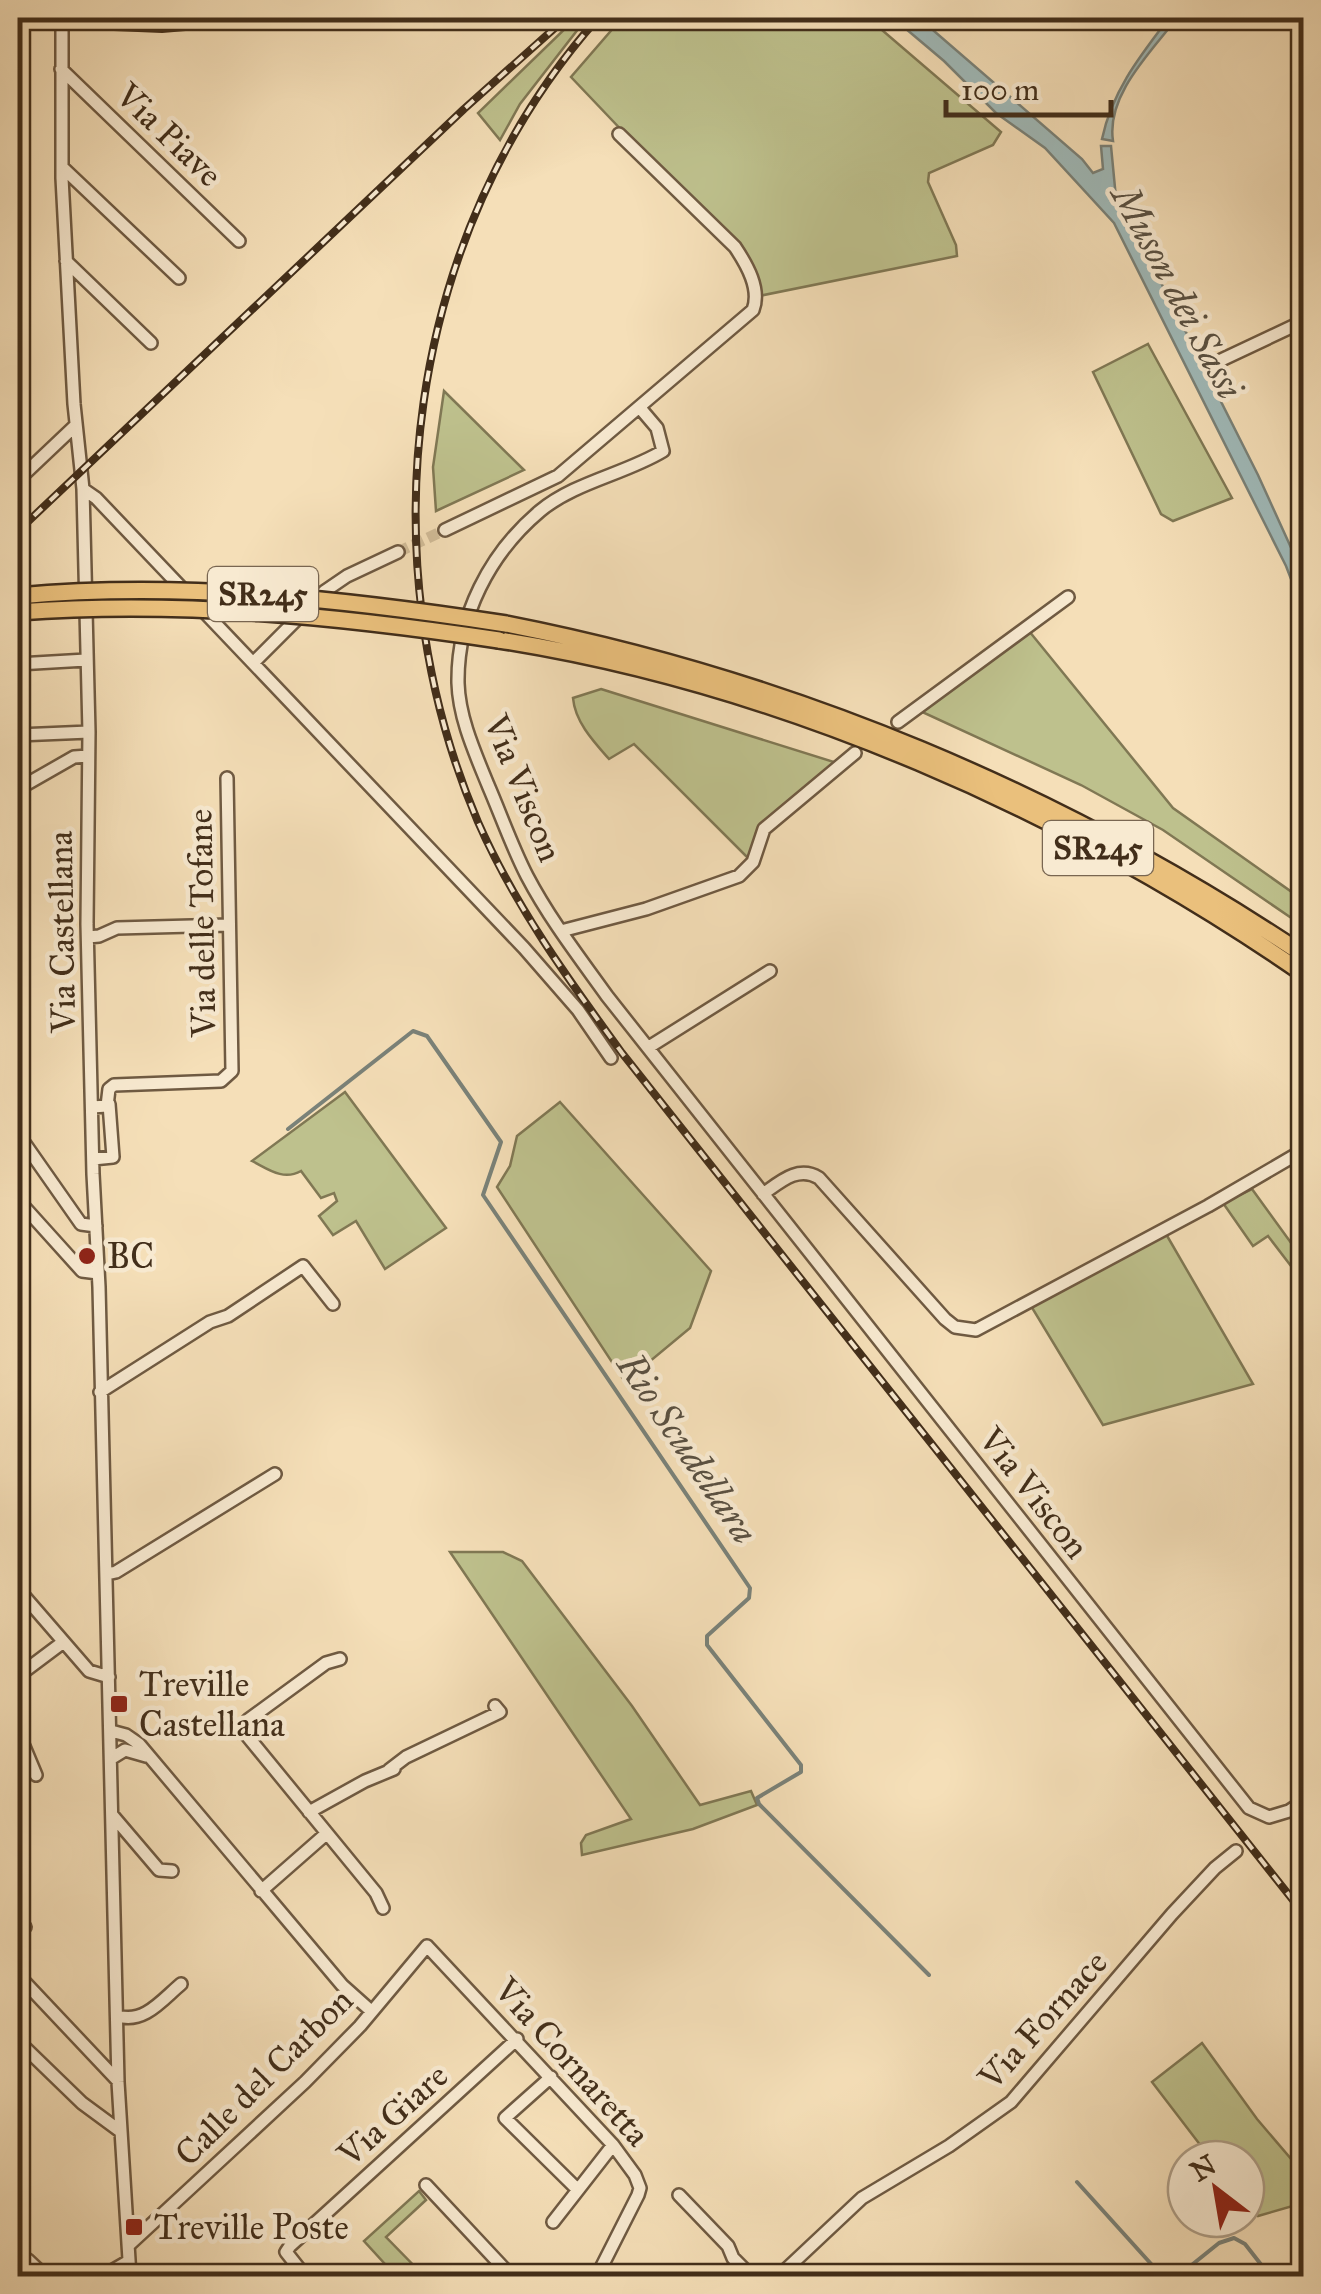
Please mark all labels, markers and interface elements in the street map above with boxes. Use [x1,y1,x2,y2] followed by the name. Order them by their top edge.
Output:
[946,55,1111,117] scale bar
[961,72,1039,108] text: 100 m
[106,73,231,196] street label: Via Piave
[1101,175,1254,407] water label: Muson dei Sassi
[208,567,318,621] road number: SR245
[474,707,572,868] street label: Via Viscon
[179,808,226,1039] street label: Via delle Tofane
[1043,821,1153,875] road number: SR245
[39,830,85,1034] street label: Via Castellana
[107,1235,154,1278] place label: BC
[76,1245,98,1267] marker: BC
[606,1343,768,1552] water label: Rio Scudellara
[969,1418,1099,1567] street label: Via Viscon
[139,1663,285,1746] place label: Treville Castellana
[108,1693,130,1715] marker: Treville Castellana
[969,1942,1117,2099] street label: Via Fornace
[484,1968,659,2155] street label: Via Cornaretta
[166,1979,362,2175] street label: Calle del Carbon
[328,2054,457,2176] street label: Via Giare
[1166,2139,1266,2239] north arrow
[1184,2147,1223,2189] text: N
[154,2206,349,2249] place label: Treville Poste
[123,2216,145,2238] marker: Treville Poste

